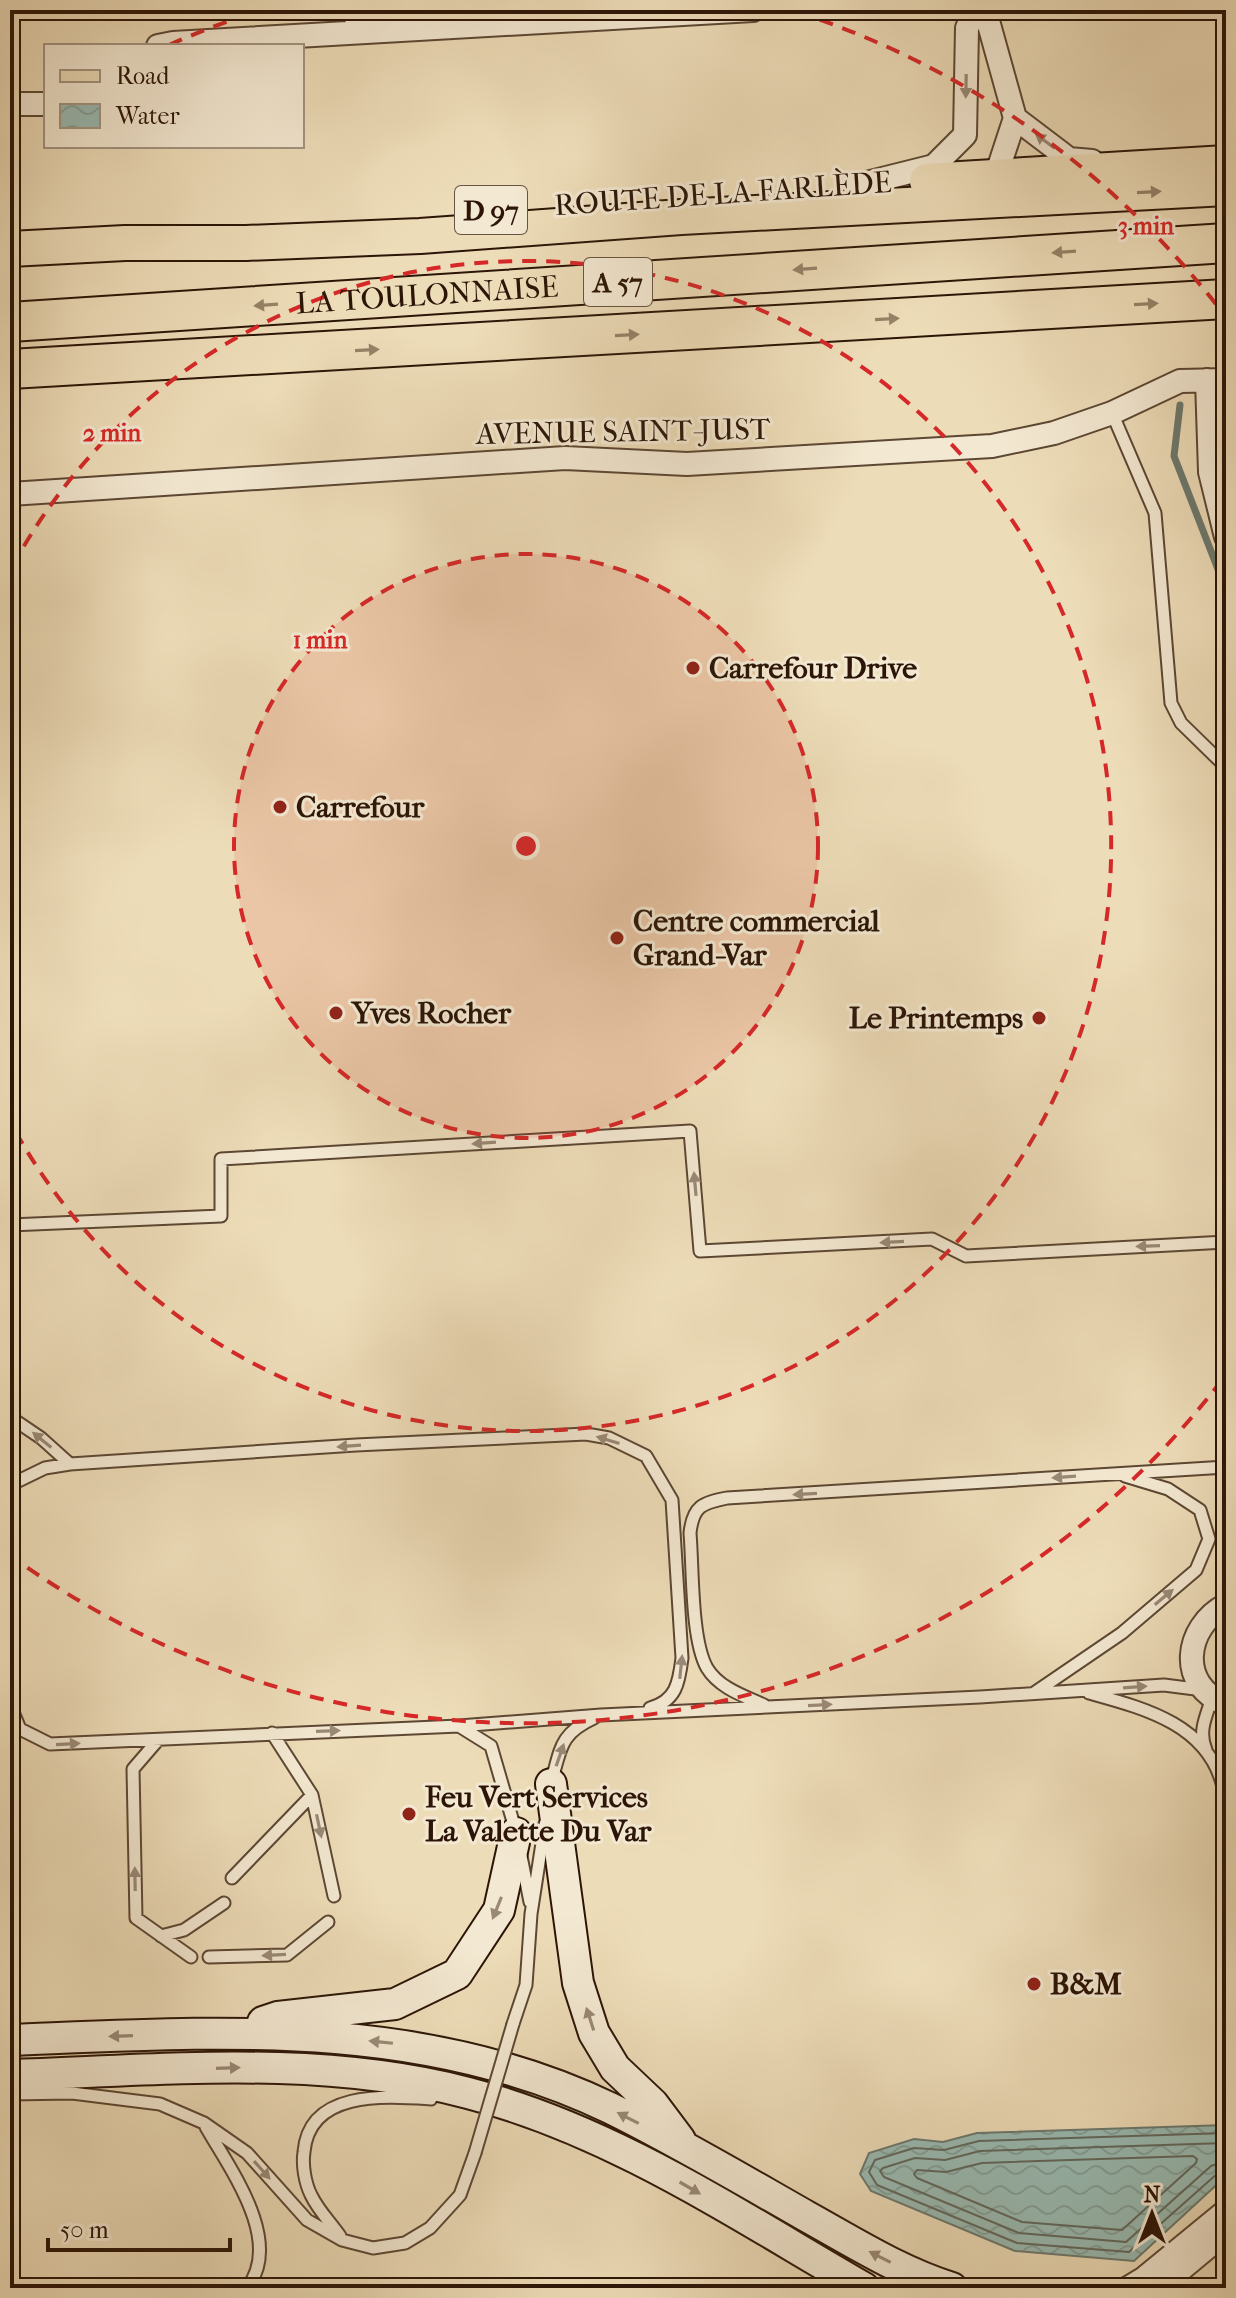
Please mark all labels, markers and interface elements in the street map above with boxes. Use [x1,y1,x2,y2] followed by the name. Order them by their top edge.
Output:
[44,44,304,148] legend
[116,62,170,90] text: Road
[960,74,972,99] one-way arrow
[115,102,180,130] text: Water
[1035,134,1055,150] one-way arrow
[553,165,893,223] street label: ROUTE DE LA FARLÈDE
[1137,185,1162,198] one-way arrow
[455,186,527,234] road number: D 97
[1118,212,1175,240] text: 3 min
[1051,246,1076,259] one-way arrow
[584,258,652,306] road number: A 57
[792,263,817,276] one-way arrow
[295,269,559,321] street label: LA TOULONNAISE
[1134,297,1159,310] one-way arrow
[253,299,278,312] one-way arrow
[875,312,900,325] one-way arrow
[615,328,640,341] one-way arrow
[355,343,380,356] one-way arrow
[475,412,771,452] street label: AVENUE SAINT-JUST
[83,419,142,447] text: 2 min
[293,626,348,654] text: 1 min
[709,651,917,686] place label: Carrefour Drive
[684,659,702,677] marker: Carrefour Drive
[296,790,426,825] place label: Carrefour
[271,798,289,816] marker: Carrefour
[512,832,540,860] centre of rings
[633,904,880,973] place label: Centre commercial Grand-Var
[608,929,626,947] marker: Centre commercial Grand-Var
[350,996,512,1031] place label: Yves Rocher
[849,1001,1023,1036] place label: Le Printemps
[327,1004,345,1022] marker: Yves Rocher
[1030,1009,1048,1027] marker: Le Printemps
[471,1137,496,1150] one-way arrow
[688,1171,701,1196] one-way arrow
[879,1236,904,1249] one-way arrow
[1135,1239,1160,1252] one-way arrow
[32,1432,53,1449] one-way arrow
[596,1433,620,1446] one-way arrow
[336,1439,361,1452] one-way arrow
[1051,1471,1076,1484] one-way arrow
[792,1487,817,1500] one-way arrow
[1153,1589,1173,1606] one-way arrow
[674,1654,687,1679] one-way arrow
[1123,1680,1148,1693] one-way arrow
[808,1698,833,1711] one-way arrow
[316,1724,341,1737] one-way arrow
[56,1737,81,1750] one-way arrow
[554,1743,566,1767] one-way arrow
[425,1780,652,1849] place label: Feu Vert Services La Valette Du Var
[400,1805,418,1823] marker: Feu Vert Services La Valette Du Var
[313,1814,326,1839] one-way arrow
[129,1866,141,1891] one-way arrow
[490,1896,503,1920] one-way arrow
[261,1949,286,1962] one-way arrow
[1050,1967,1122,2002] place label: B&M
[1025,1975,1043,1993] marker: B&M
[584,2007,596,2031] one-way arrow
[108,2029,133,2042] one-way arrow
[368,2036,393,2049] one-way arrow
[216,2062,241,2075] one-way arrow
[617,2111,640,2125] one-way arrow
[253,2160,271,2179] one-way arrow
[1112,2174,1192,2254] north arrow
[678,2181,701,2195] one-way arrow
[1144,2182,1161,2208] text: N
[48,2202,230,2252] scale bar
[60,2216,109,2244] text: 50 m
[869,2250,892,2263] one-way arrow

